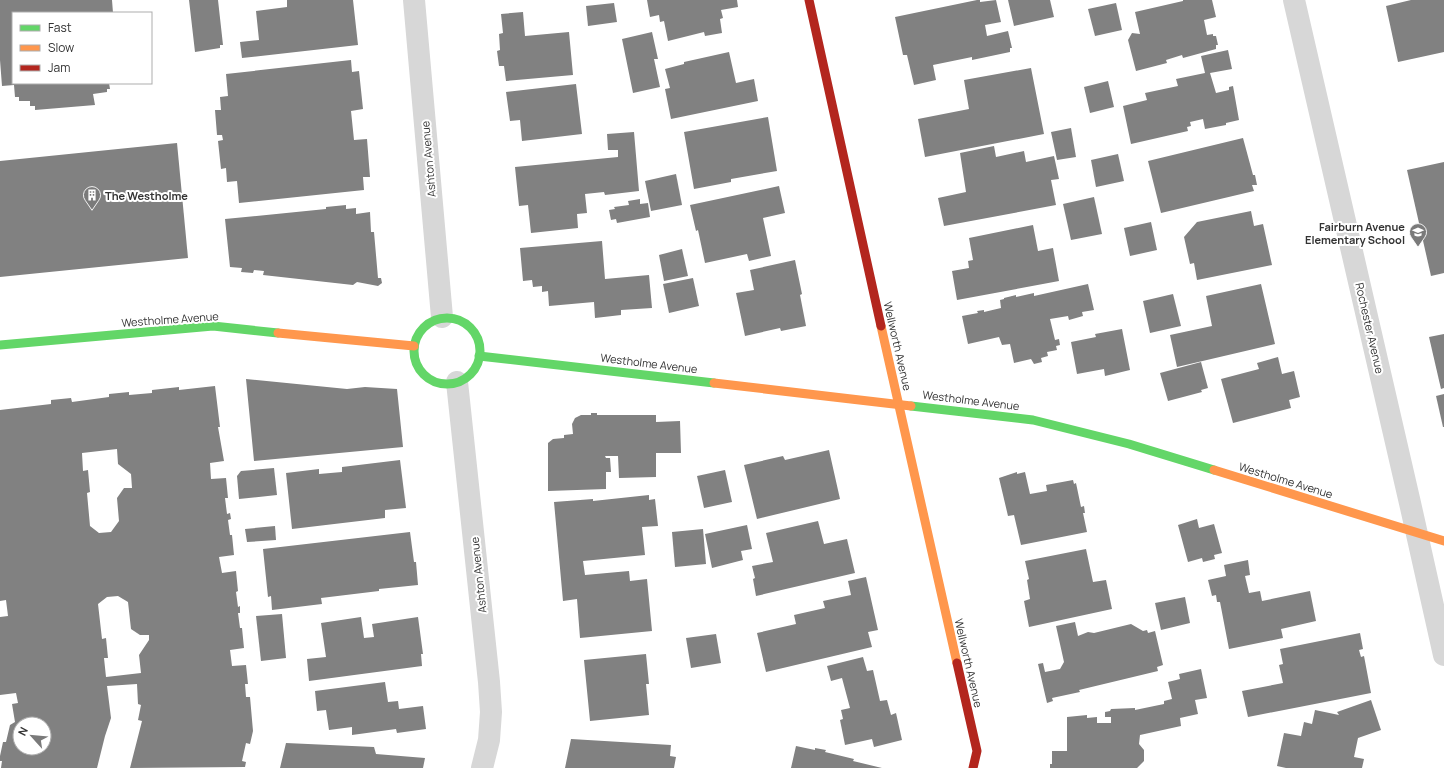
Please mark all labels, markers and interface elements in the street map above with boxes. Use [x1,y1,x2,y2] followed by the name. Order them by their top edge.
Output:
[12,12,152,84] legend
[48,19,72,36] text: Fast
[48,39,74,56] text: Slow
[48,59,70,76] text: Jam
[417,120,439,198] street label: Ashton Avenue
[82,185,102,210] building icon: The Westholme
[105,188,188,203] place label: The Westholme
[1305,219,1405,247] place label: Fairburn Avenue Elementary School
[1408,222,1428,247] school or university icon: Fairburn Avenue Elementary School
[1352,281,1388,375] street label: Rochester Avenue
[880,300,916,392] street label: Wellworth Avenue
[121,308,220,330] street label: Westholme Avenue
[600,350,699,376] street label: Westholme Avenue
[922,387,1021,413] street label: Westholme Avenue
[1237,459,1335,502] street label: Westholme Avenue
[466,536,489,614] street label: Ashton Avenue
[951,617,987,709] street label: Wellworth Avenue
[12,716,52,756] north arrow
[14,724,31,738] text: N

